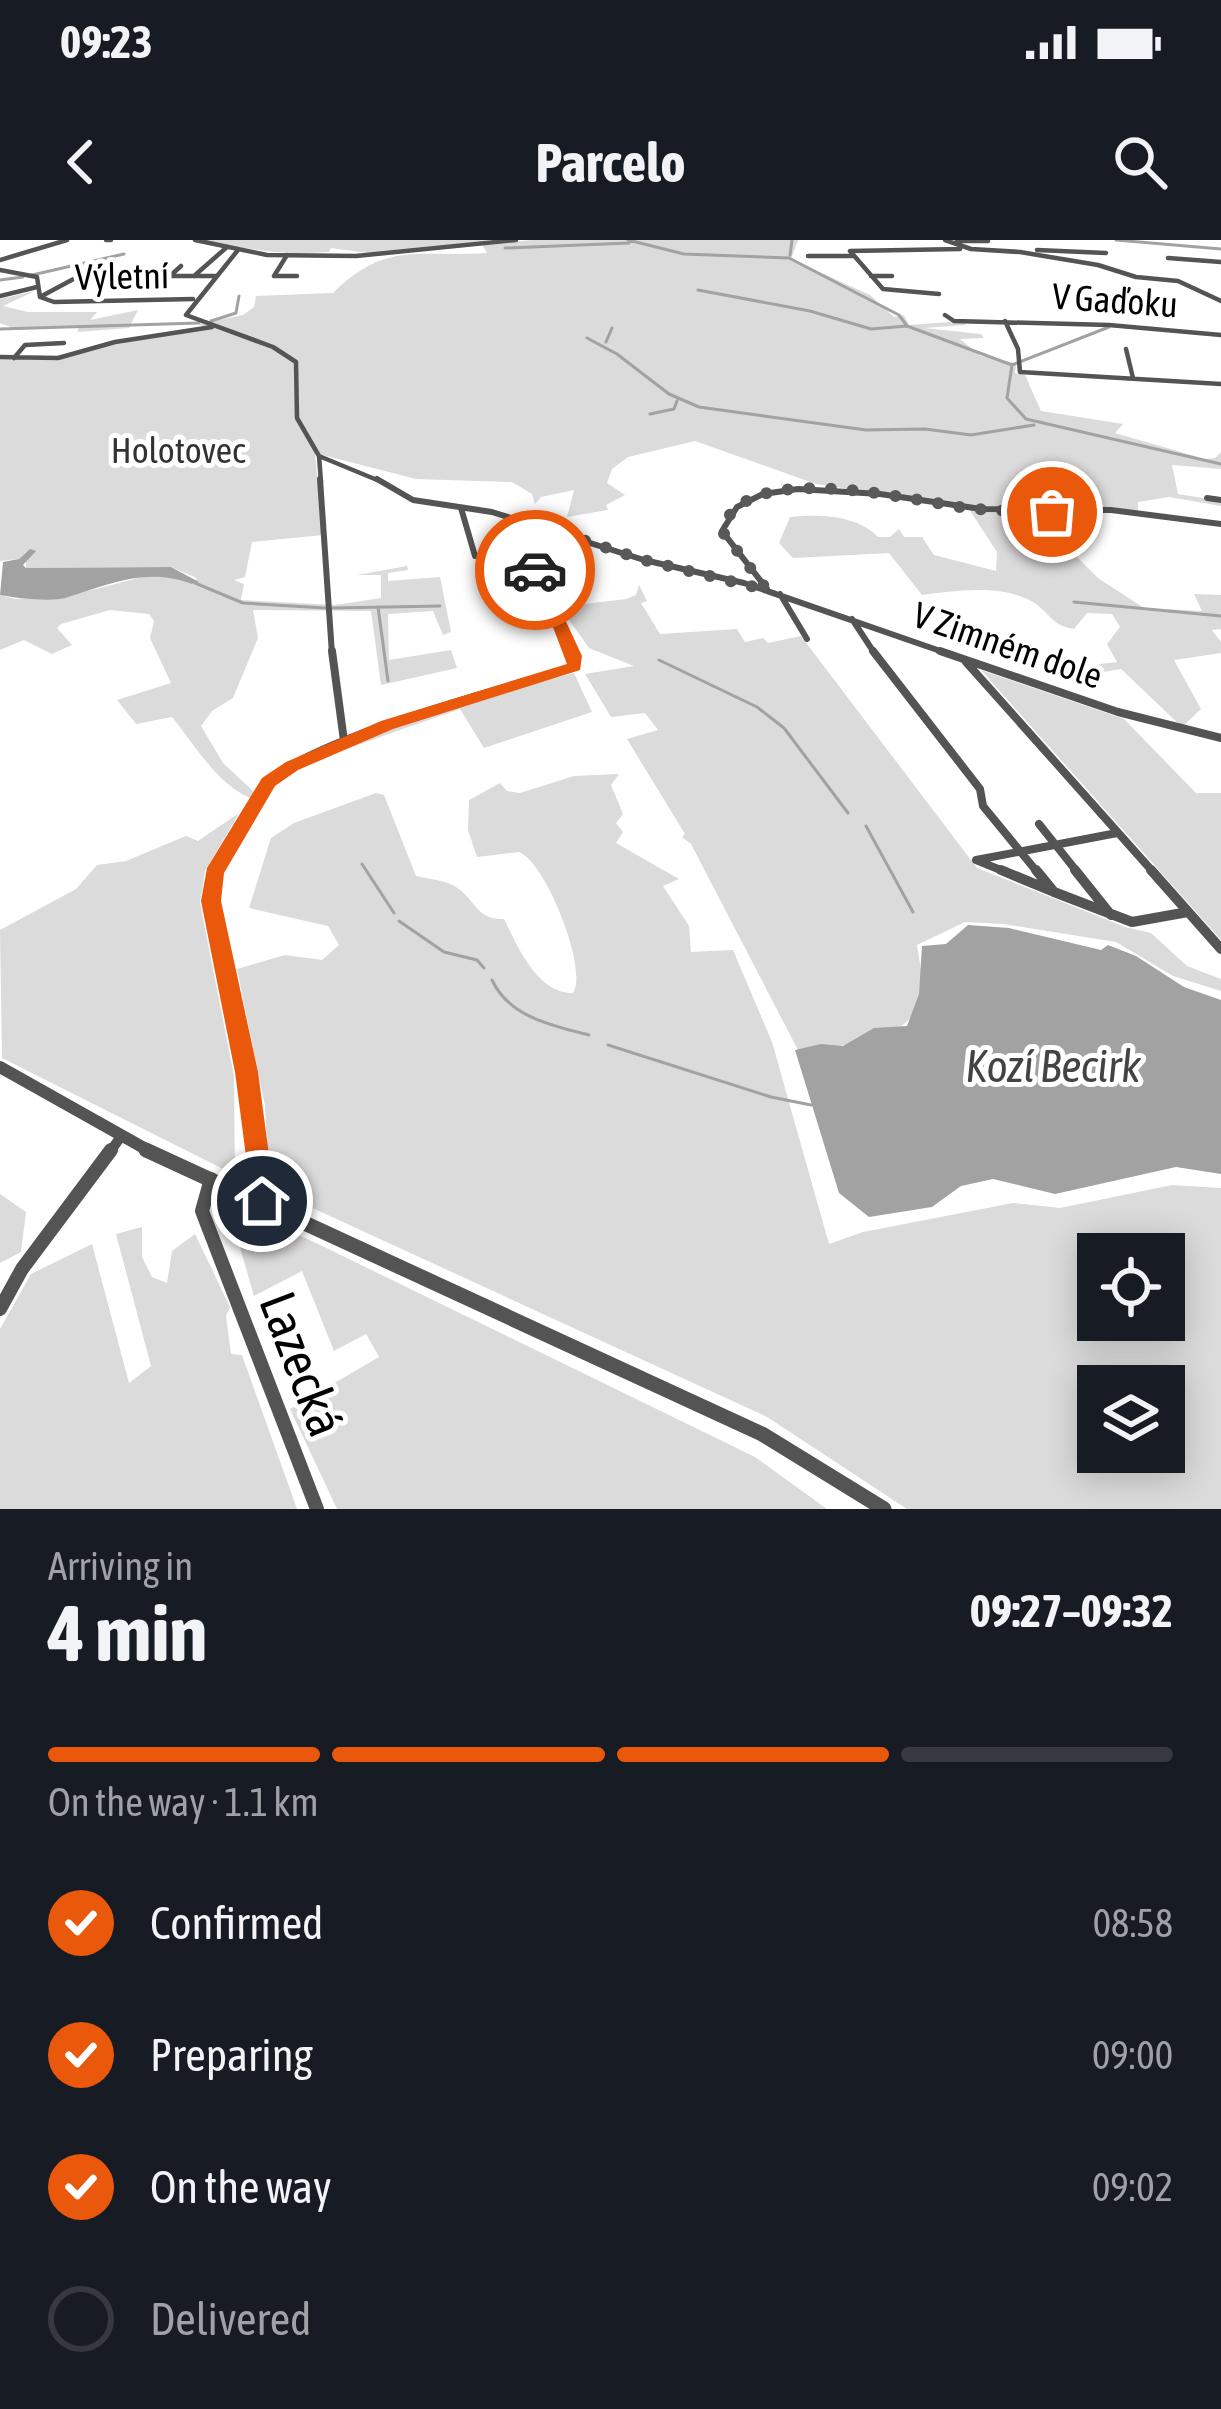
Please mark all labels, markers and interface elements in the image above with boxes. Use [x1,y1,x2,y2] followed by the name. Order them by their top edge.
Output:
[60,16,153,68] text: 09:23
[48,129,114,195] icon: back
[1107,129,1173,195] icon: search
[535,132,686,193] text: Parcelo
[75,254,169,298] street label: Výletní
[1051,275,1179,325] street label: V Gaďoku
[111,429,246,471] park label: Holotovec
[1001,461,1103,563] pin
[1019,479,1085,545] icon: bag
[475,510,595,630] courier
[502,537,568,603] icon: car
[908,593,1108,697] street label: V Zimném dole
[965,1040,1142,1092] water label: Kozí Becirk
[211,1150,313,1252] pin
[229,1168,295,1234] icon: home
[1077,1233,1185,1473] map controls
[1077,1233,1185,1341] button: locate
[248,1284,357,1444] street label: Lazecká
[1077,1365,1185,1473] button: layers
[48,1544,193,1588] text: Arriving in
[970,1585,1173,1637] text: 09:27–09:32
[48,1588,207,1678] text: 4 min
[48,1780,319,1824] text: On the way · 1.1 km
[48,1890,114,1956] icon: check
[150,1897,323,1949] text: Confirmed
[1093,1901,1173,1945] text: 08:58
[48,2022,114,2088] icon: check
[150,2029,313,2081] text: Preparing
[1092,2033,1173,2077] text: 09:00
[48,2154,114,2220] icon: check
[150,2161,332,2213] text: On the way
[1092,2165,1173,2209] text: 09:02
[150,2293,311,2345] text: Delivered

